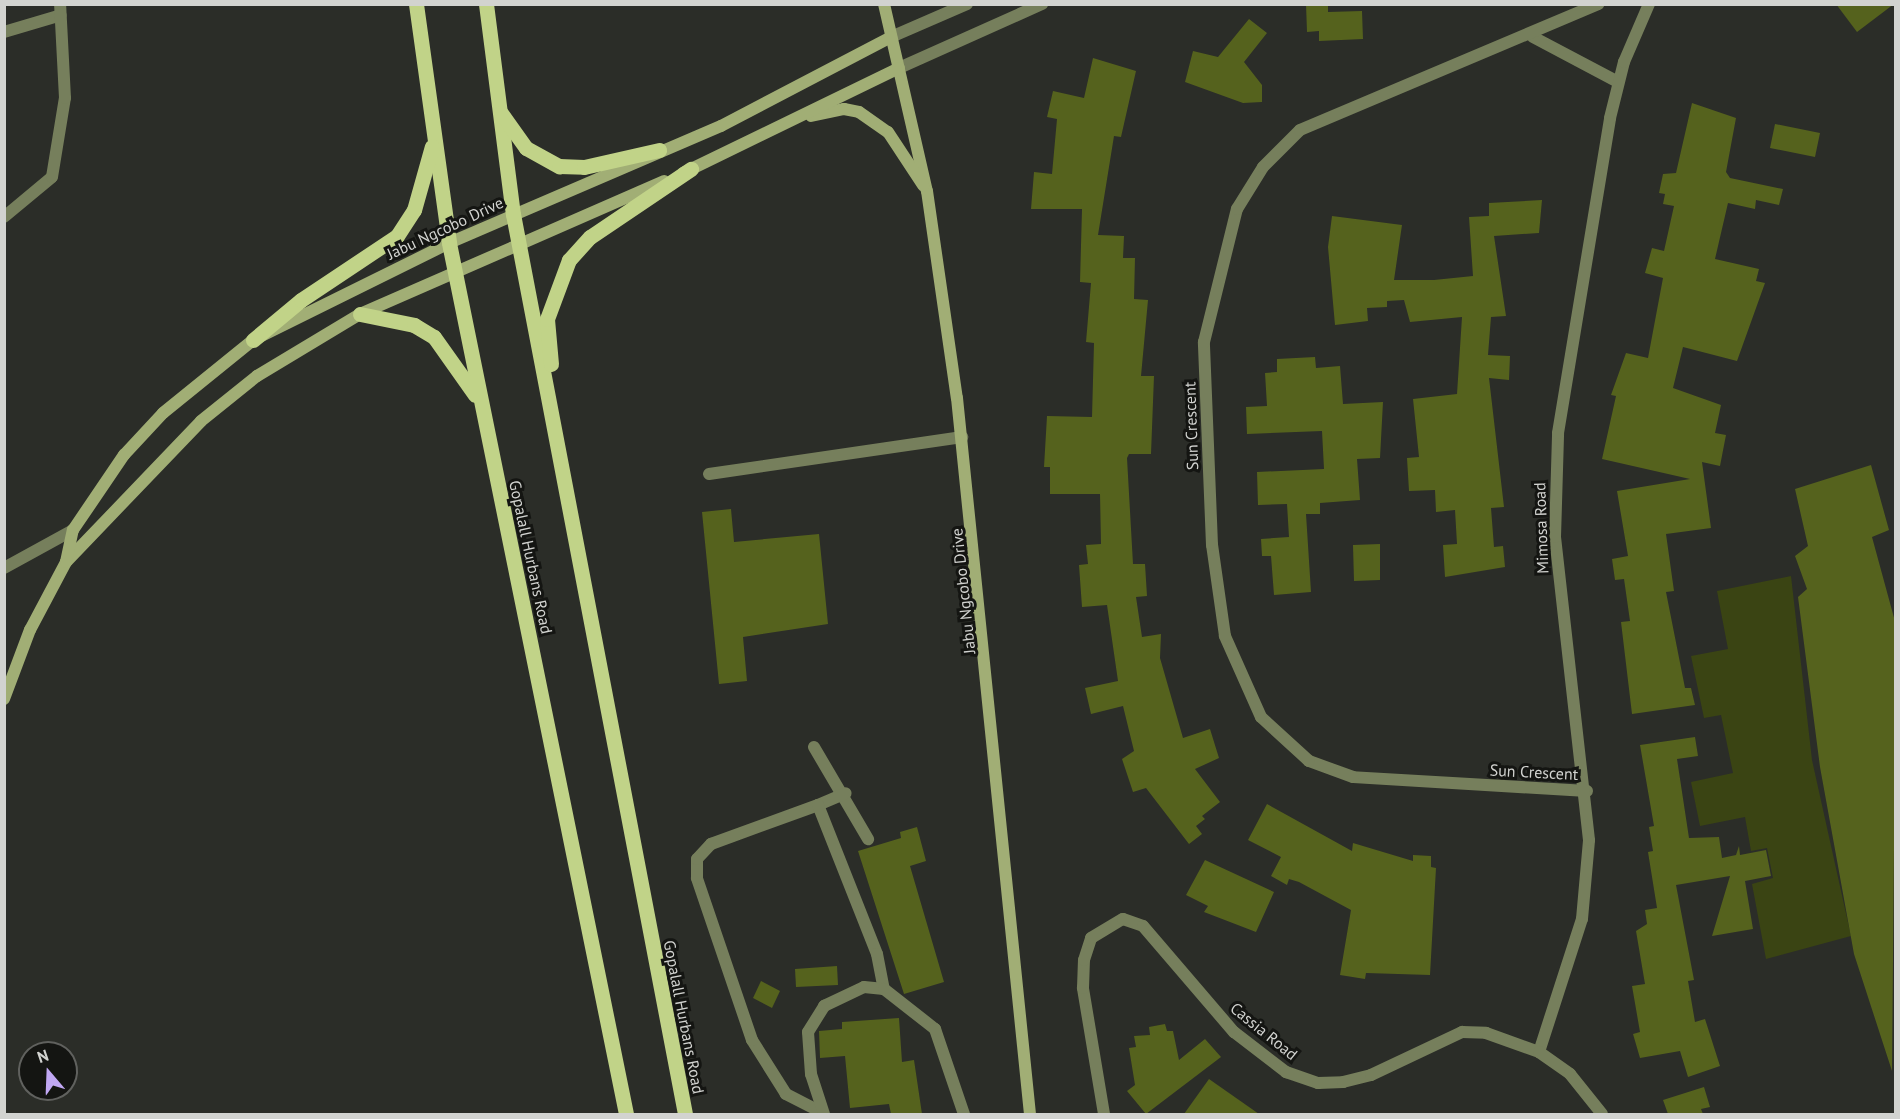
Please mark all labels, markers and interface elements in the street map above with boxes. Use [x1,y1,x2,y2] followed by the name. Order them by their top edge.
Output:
[384,193,506,263] street label: Jabu Ngcobo Drive
[1180,381,1202,471] street label: Sun Crescent
[505,479,557,635] street label: Gopalall Hurbans Road
[1530,482,1552,574] street label: Mimosa Road
[947,527,979,655] street label: Jabu Ngcobo Drive
[1489,760,1579,784] street label: Sun Crescent
[660,938,708,1096] street label: Gopalall Hurbans Road
[1227,998,1301,1064] street label: Cassia Road
[18,1041,78,1101] north arrow
[35,1045,51,1067] text: N

